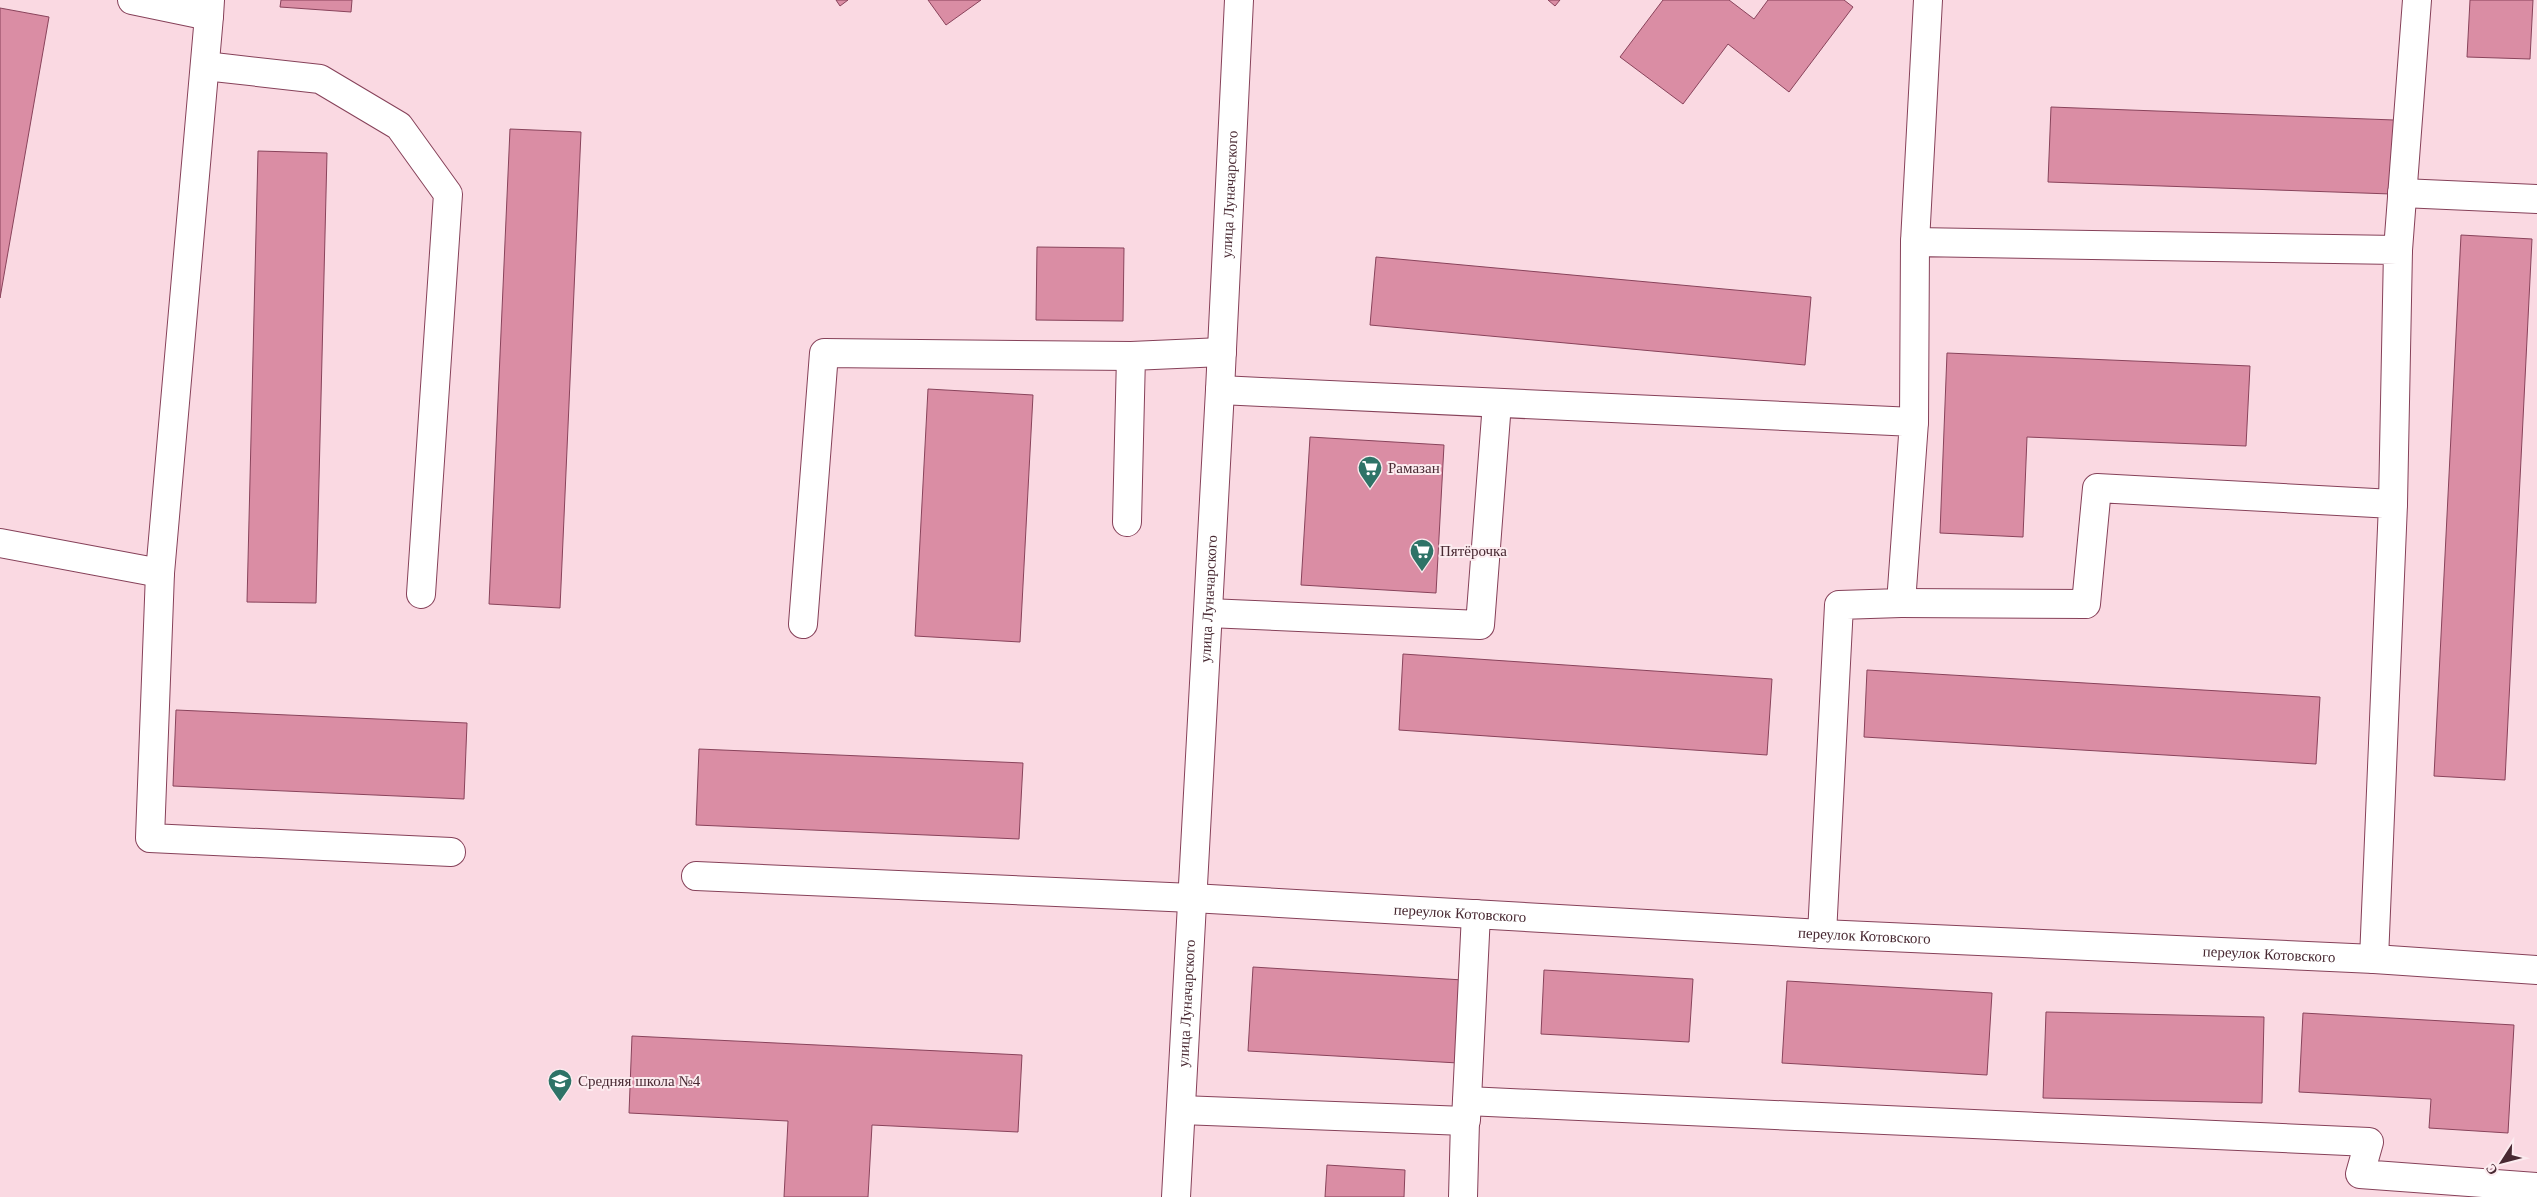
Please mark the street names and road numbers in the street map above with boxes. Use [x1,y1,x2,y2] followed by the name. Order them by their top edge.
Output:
[1218,130,1241,259] street label: улица Луначарского
[1197,535,1220,663] street label: улица Луначарского
[1393,902,1527,925] street label: переулок Котовского
[1798,925,1931,947] street label: переулок Котовского
[1175,939,1198,1068] street label: улица Луначарского
[2202,943,2336,965] street label: переулок Котовского

